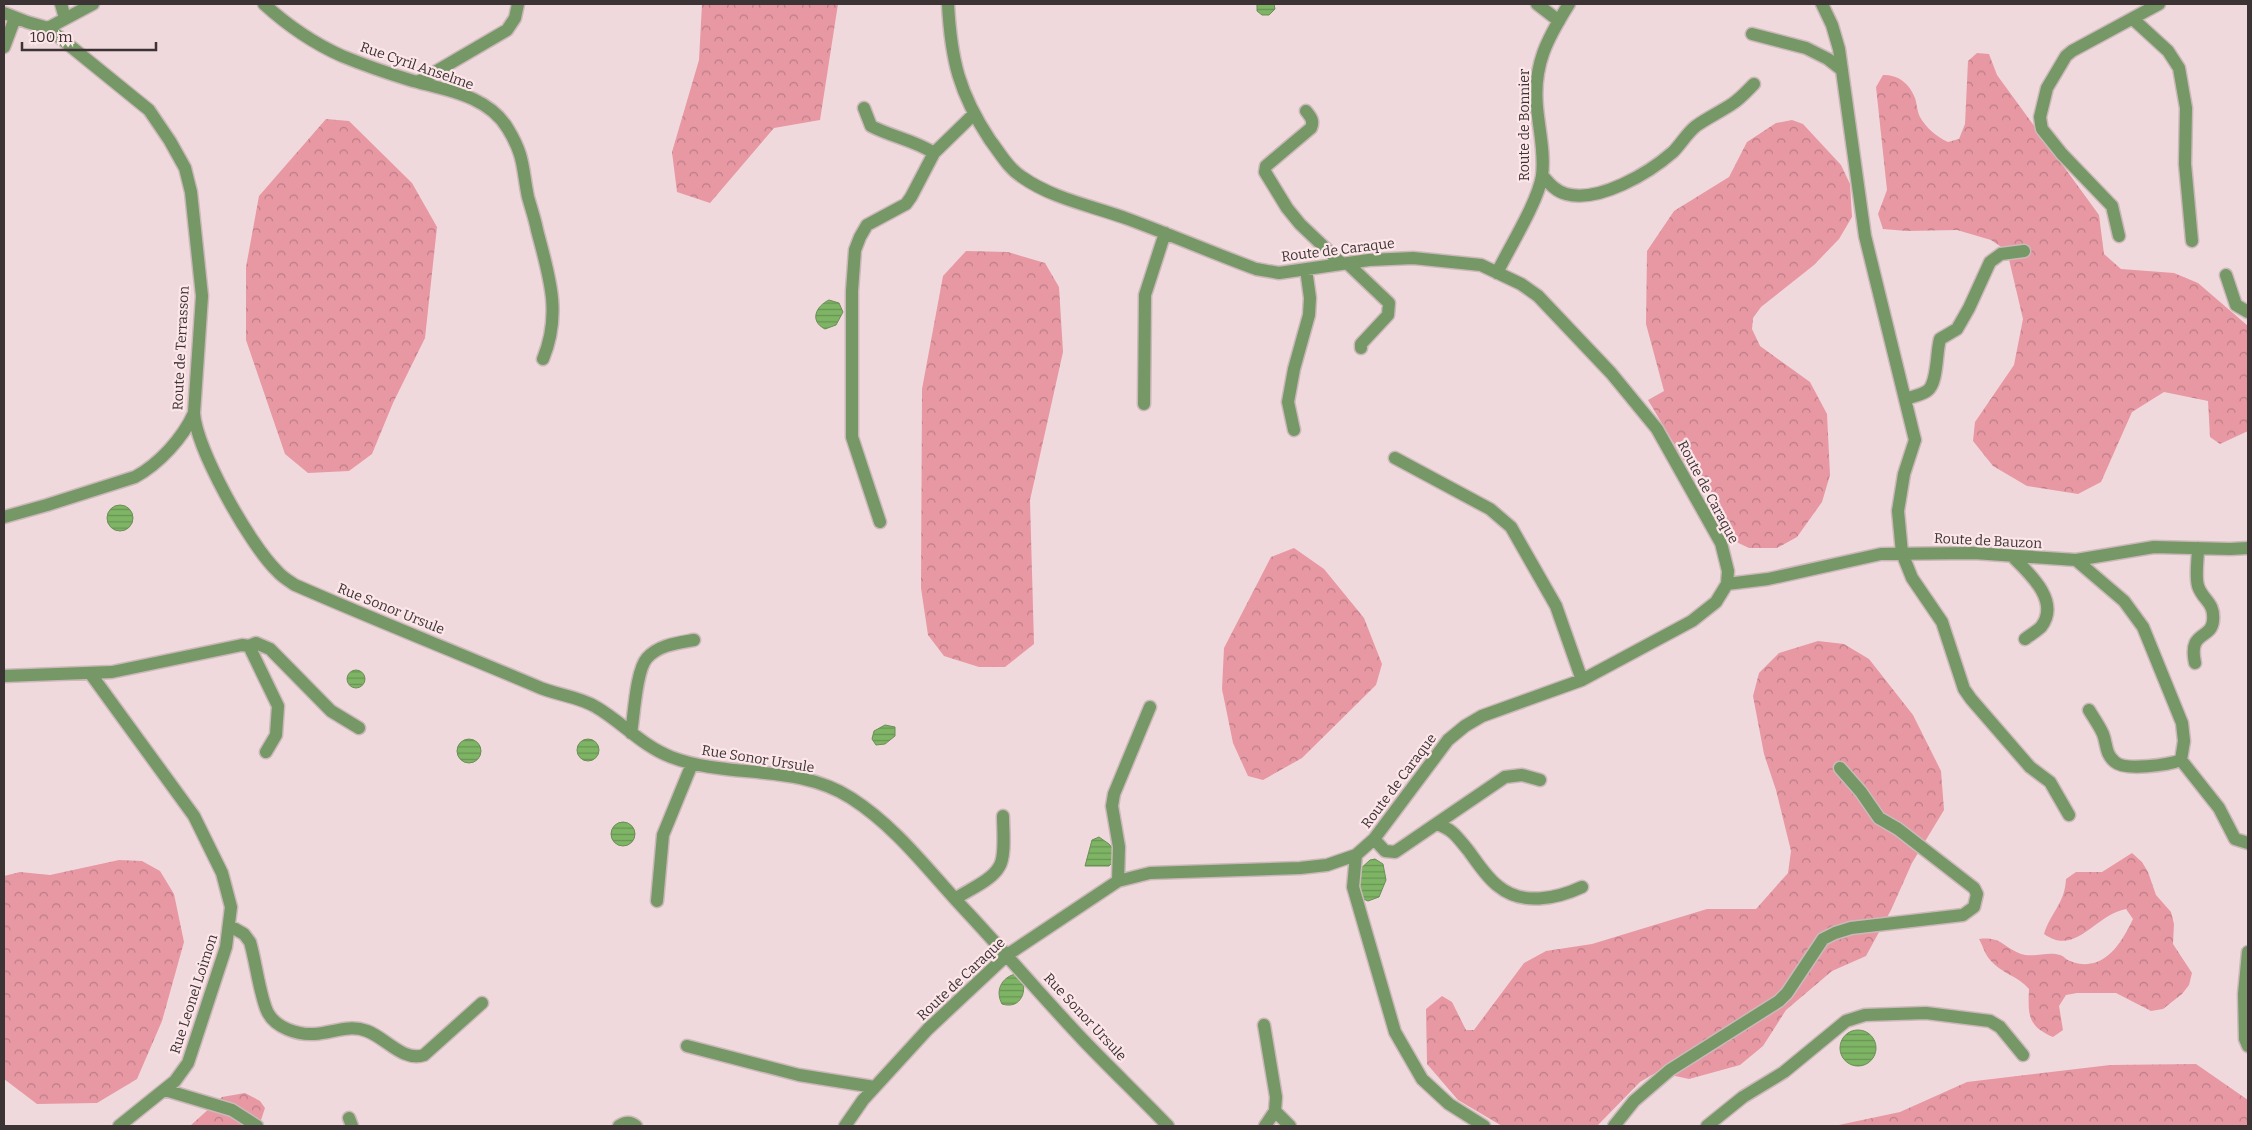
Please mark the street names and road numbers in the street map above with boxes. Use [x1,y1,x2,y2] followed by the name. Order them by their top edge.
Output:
[358,39,476,93] street label: Rue Cyril Anselme
[1516,69,1533,181] street label: Route de Bonnier
[1280,235,1396,265] street label: Route de Caraque
[169,285,193,411] street label: Route de Terrasson
[1674,438,1742,546] street label: Route de Caraque
[1933,530,2043,552] street label: Route de Bauzon
[335,580,447,638] street label: Rue Sonor Ursule
[1358,730,1440,832] street label: Route de Caraque
[700,742,816,776] street label: Rue Sonor Ursule
[167,932,221,1056] street label: Rue Leonel Loimon
[914,934,1008,1024] street label: Route de Caraque
[1040,970,1130,1064] street label: Rue Sonor Ursule

